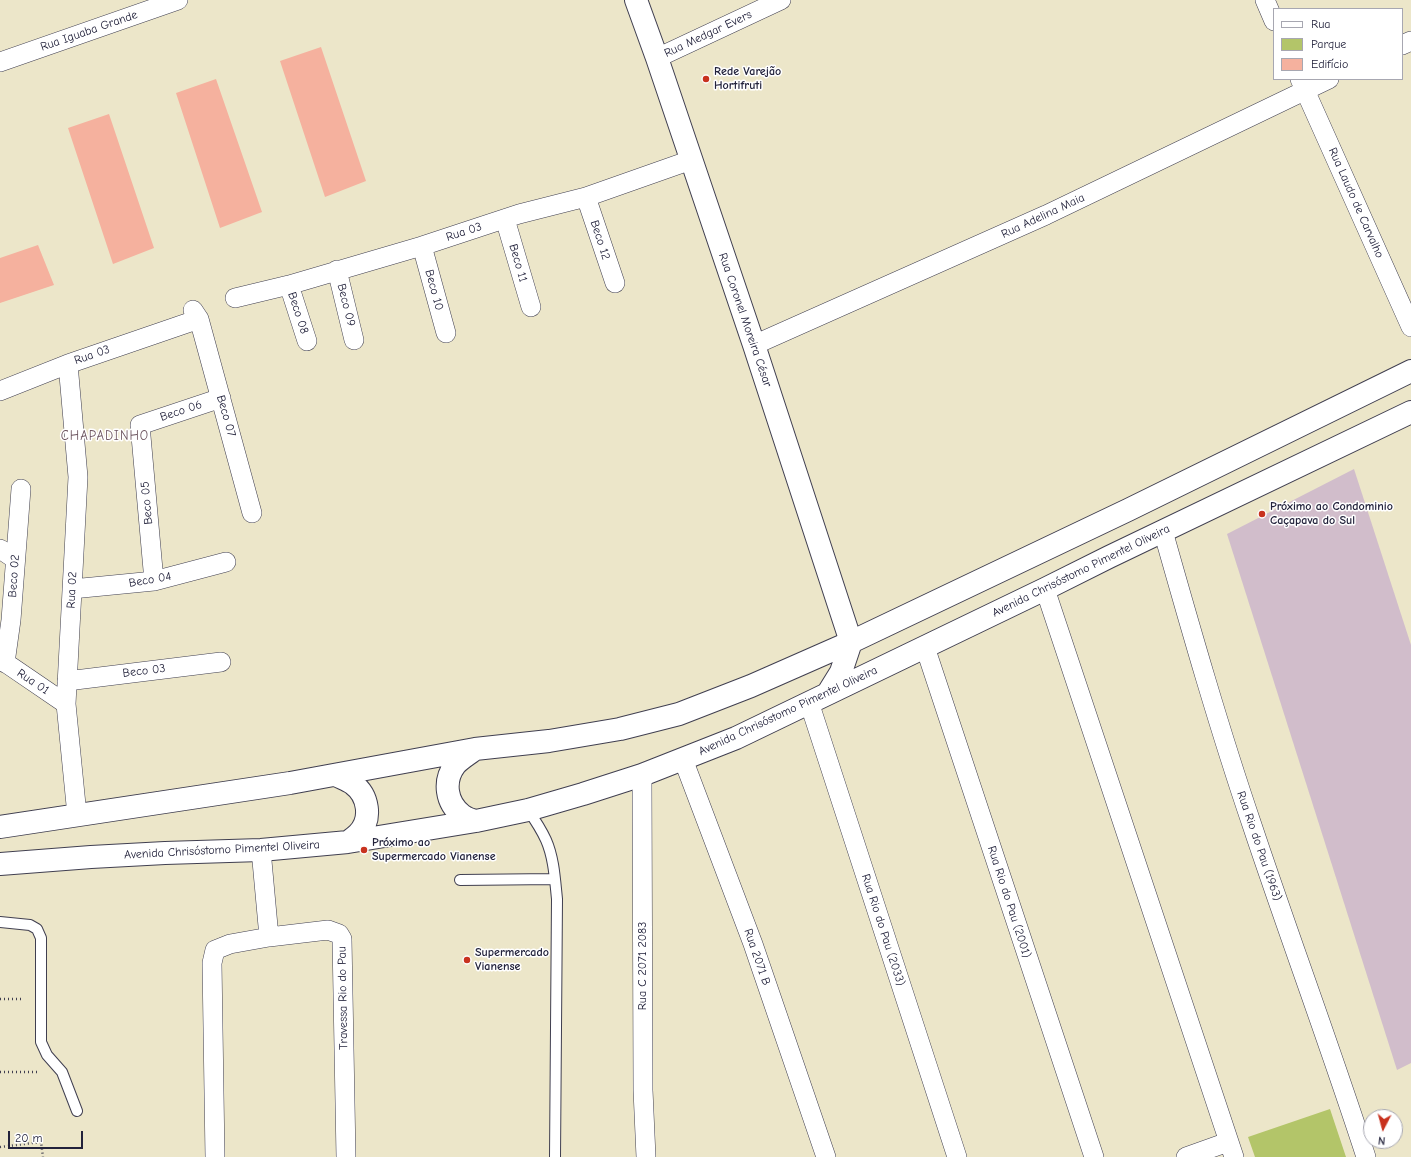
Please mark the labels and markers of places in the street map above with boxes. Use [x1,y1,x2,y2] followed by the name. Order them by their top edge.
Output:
[714,65,781,93] place label: Rede Varejão Hortifruti
[701,74,711,84] marker: Rede Varejão Hortifruti
[1270,500,1393,528] place label: Próximo ao Condominio Caçapava do Sul
[1257,509,1267,519] marker: Próximo ao Condominio Caçapava do Sul
[372,836,496,864] place label: Próximo ao Supermercado Vianense
[359,845,369,855] marker: Próximo ao Supermercado Vianense
[475,946,549,974] place label: Supermercado Vianense
[462,955,472,965] marker: Supermercado Vianense

